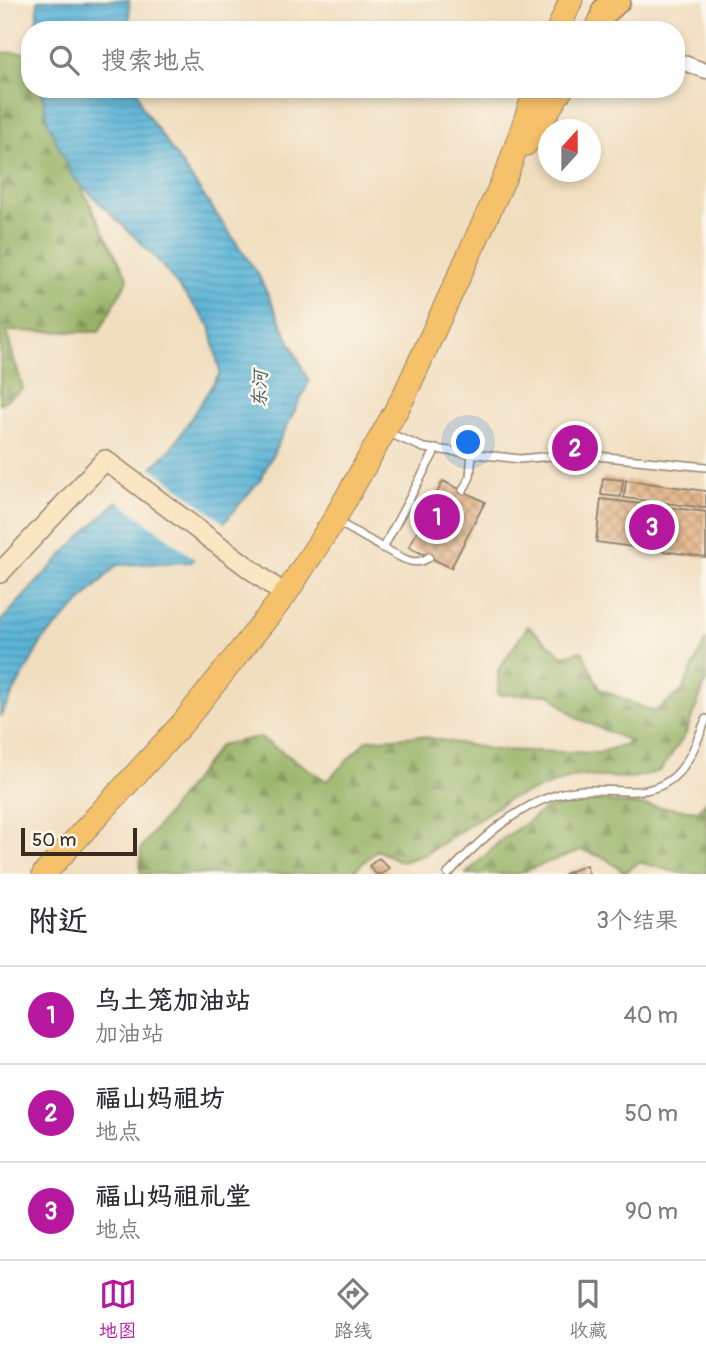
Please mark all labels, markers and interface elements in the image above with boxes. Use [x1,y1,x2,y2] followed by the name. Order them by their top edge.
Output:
[21,21,685,98] search box
[45,41,83,79] icon: search
[101,45,205,77] text: 搜索地点
[538,119,601,182] north arrow
[247,367,273,408] water label: 东河
[552,422,598,474] pin: 2
[451,425,485,459] your location
[414,491,460,543] pin: 1
[629,501,675,553] pin: 3
[21,825,136,857] scale bar
[32,828,76,852] text: 50 m
[28,903,88,940] text: 附近
[596,906,678,935] text: 3个结果
[95,985,251,1017] text: 乌土笼加油站
[47,1001,56,1030] text: 1
[624,1001,678,1030] text: 40 m
[95,1019,164,1048] text: 加油站
[95,1083,225,1115] text: 福山妈祖坊
[45,1099,57,1128] text: 2
[624,1099,678,1128] text: 50 m
[95,1117,141,1146] text: 地点
[95,1181,251,1213] text: 福山妈祖礼堂
[45,1197,57,1226] text: 3
[625,1197,678,1226] text: 90 m
[95,1215,141,1244] text: 地点
[99,1275,137,1343] tab: 地图
[334,1275,372,1343] tab: 路线
[569,1275,607,1343] tab: 收藏

